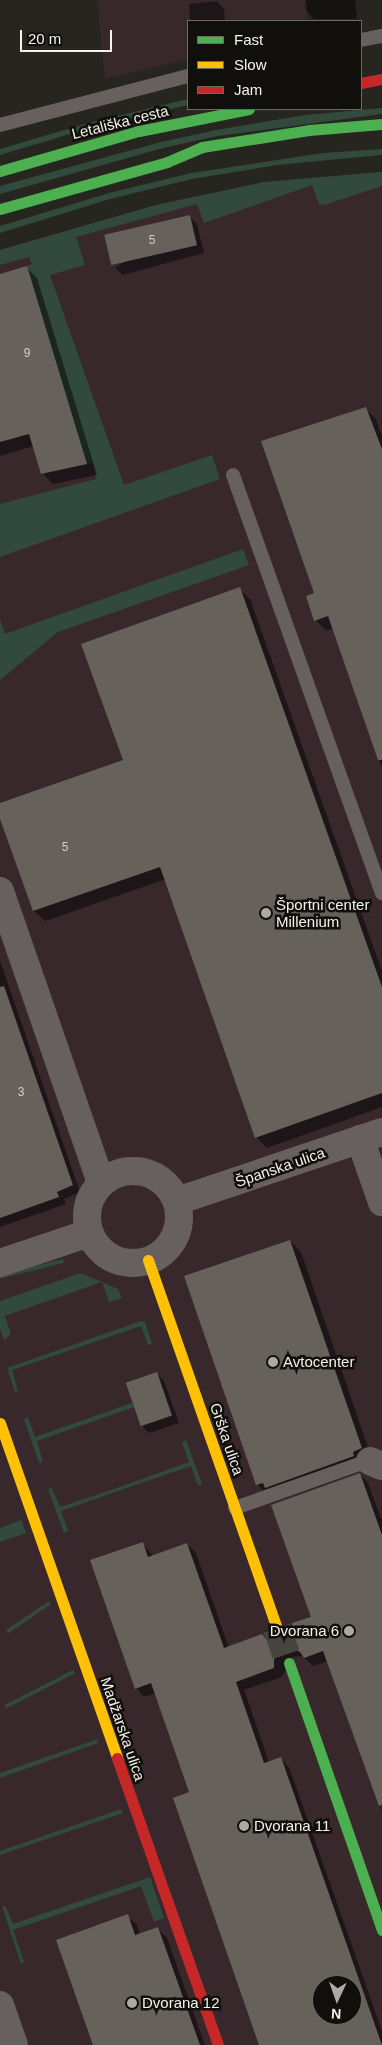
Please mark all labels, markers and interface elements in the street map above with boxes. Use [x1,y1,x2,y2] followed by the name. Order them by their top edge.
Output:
[22,20,115,52] scale bar
[187,20,362,110] legend
[28,30,61,47] text: 20 m
[234,31,263,48] text: Fast
[234,56,267,73] text: Slow
[234,81,262,98] text: Jam
[70,101,170,143] street label: Letališka cesta
[149,234,155,248] house number: 5
[24,347,30,361] house number: 9
[62,841,68,855] house number: 5
[276,895,369,930] place label: Športni center Millenium
[260,907,272,919] marker: Športni center Millenium
[18,1086,24,1100] house number: 3
[233,1143,327,1191] street label: Španska ulica
[283,1353,354,1371] place label: Avtocenter
[267,1356,279,1368] marker: Avtocenter
[206,1401,248,1477] street label: Grška ulica
[270,1622,339,1640] place label: Dvorana 6
[343,1625,355,1637] marker: Dvorana 6
[97,1675,149,1783] street label: Madžarska ulica
[254,1817,330,1835] place label: Dvorana 11
[238,1820,250,1832] marker: Dvorana 11
[312,1975,362,2025] north arrow
[142,1994,220,2012] place label: Dvorana 12
[126,1997,138,2009] marker: Dvorana 12
[331,2006,342,2022] text: N

